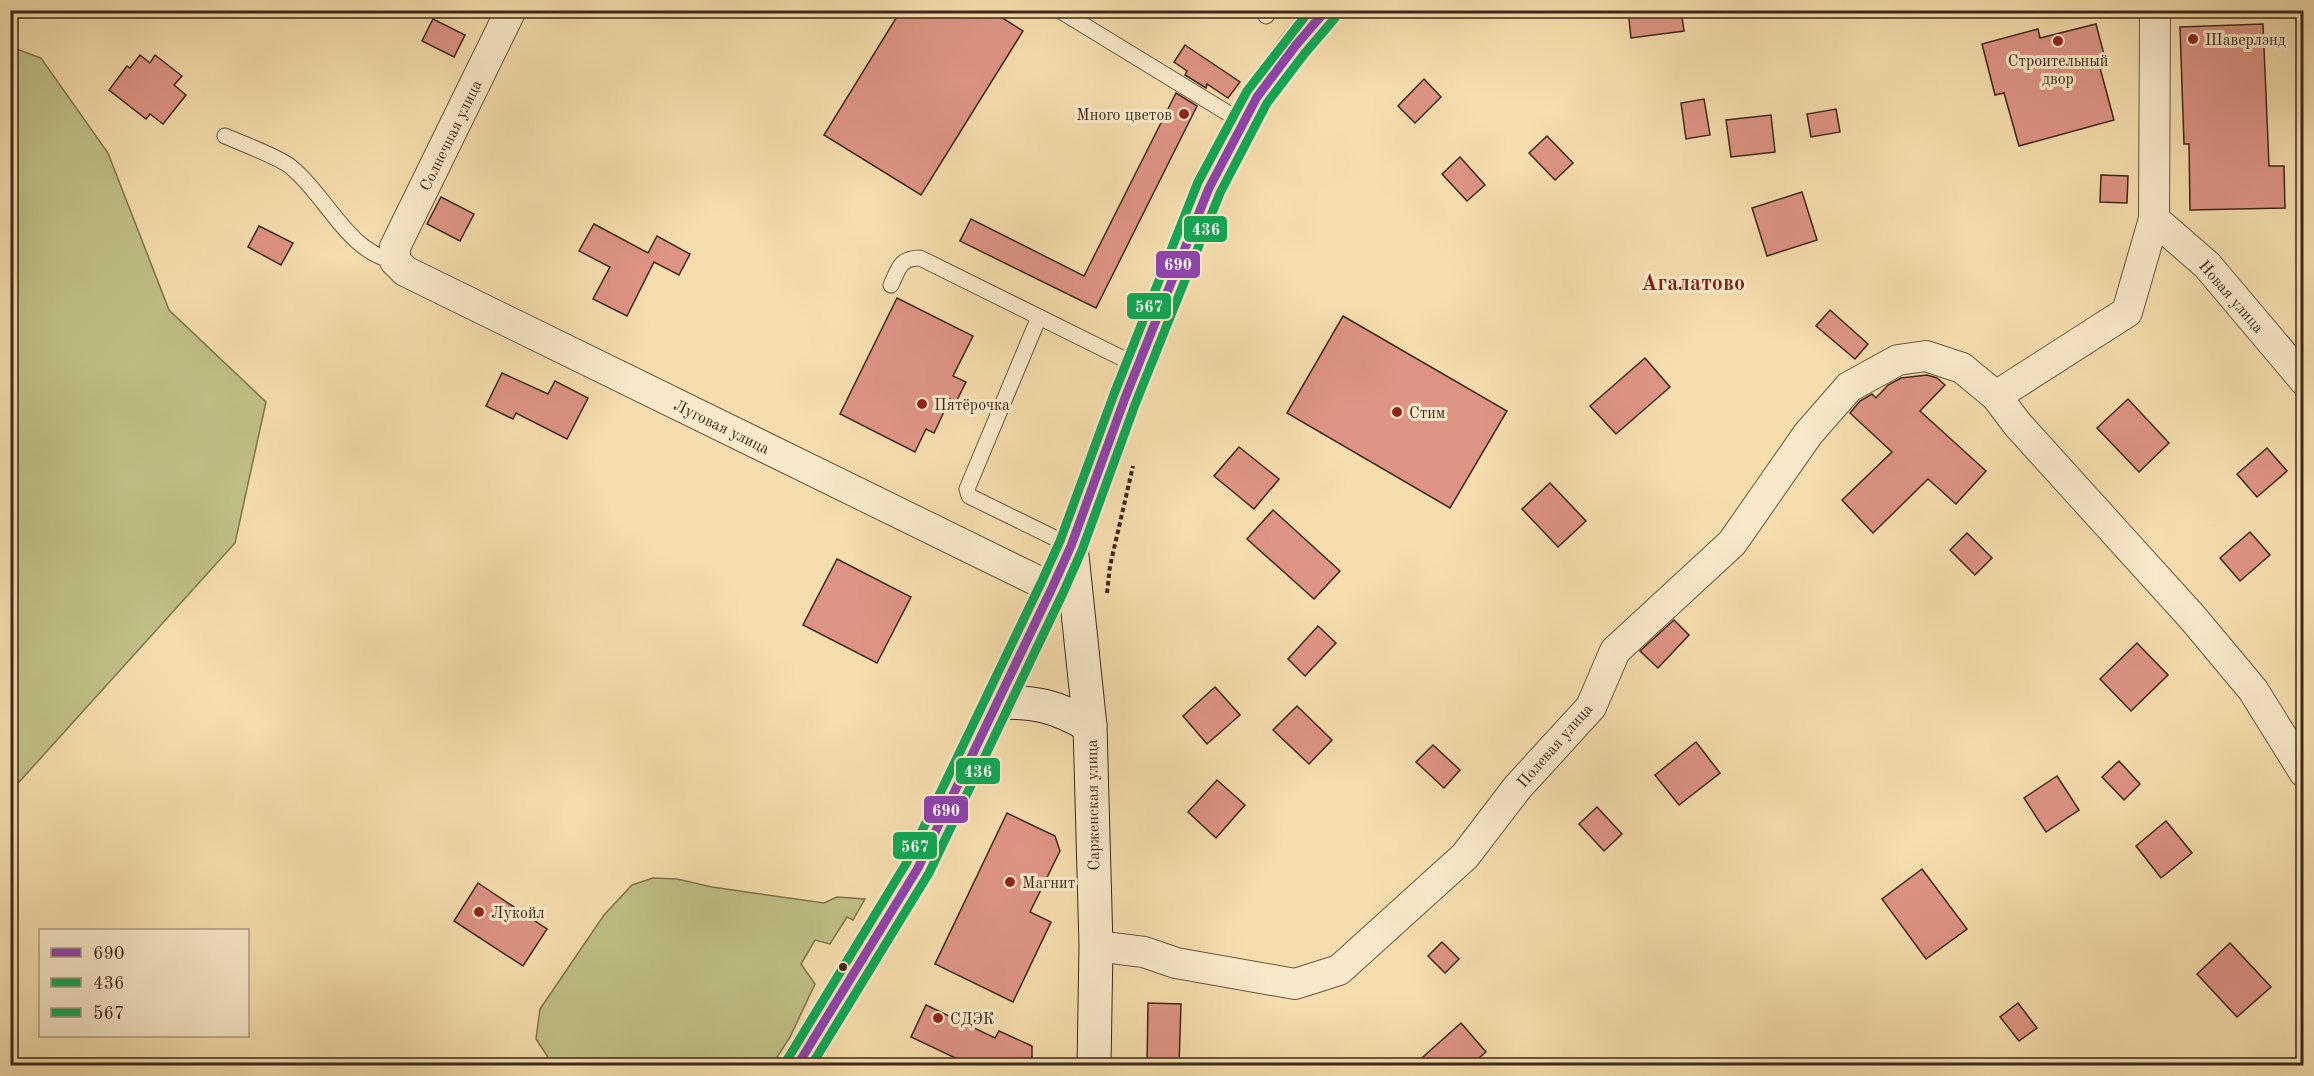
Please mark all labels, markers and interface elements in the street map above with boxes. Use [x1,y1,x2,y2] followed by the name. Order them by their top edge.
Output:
[2186,32,2200,46] marker: Шаверлэнд
[2205,33,2286,49] place label: Шаверлэнд
[2051,34,2065,48] marker: Строительный двор
[2008,54,2108,88] place label: Строительный двор
[418,78,486,194] street label: Солнечная улица
[1177,107,1191,121] marker: Много цветов
[1076,108,1172,124] place label: Много цветов
[1183,215,1228,243] line badge: 436
[1192,223,1220,239] text: 436
[1155,250,1201,279] line badge: 690
[1164,258,1192,274] text: 690
[2195,258,2266,337] street label: Новая улица
[1641,273,1745,295] district label: Агалатово
[1126,292,1172,320] line badge: 567
[1135,300,1163,316] text: 567
[915,397,929,411] marker: Пятёрочка
[671,398,772,458] street label: Луговая улица
[934,398,1010,414] place label: Пятёрочка
[1390,405,1404,419] marker: Стим
[1409,406,1445,422] place label: Стим
[1515,701,1596,791] street label: Полевая улица
[1085,739,1103,871] street label: Сарженская улица
[955,757,1001,785] line badge: 436
[964,765,992,781] text: 436
[923,795,969,824] line badge: 690
[932,804,960,820] text: 690
[892,831,938,860] line badge: 567
[901,840,929,856] text: 567
[1003,875,1017,889] marker: Магнит
[1022,876,1075,892] place label: Магнит
[472,905,486,919] marker: Лукойл
[491,906,545,922] place label: Лукойл
[39,929,249,1037] legend
[93,945,124,963] text: 690
[837,961,849,973] unlabelled marker
[93,975,124,993] text: 436
[93,1005,124,1023] text: 567
[931,1011,945,1025] marker: СДЭК
[950,1012,995,1028] place label: СДЭК

